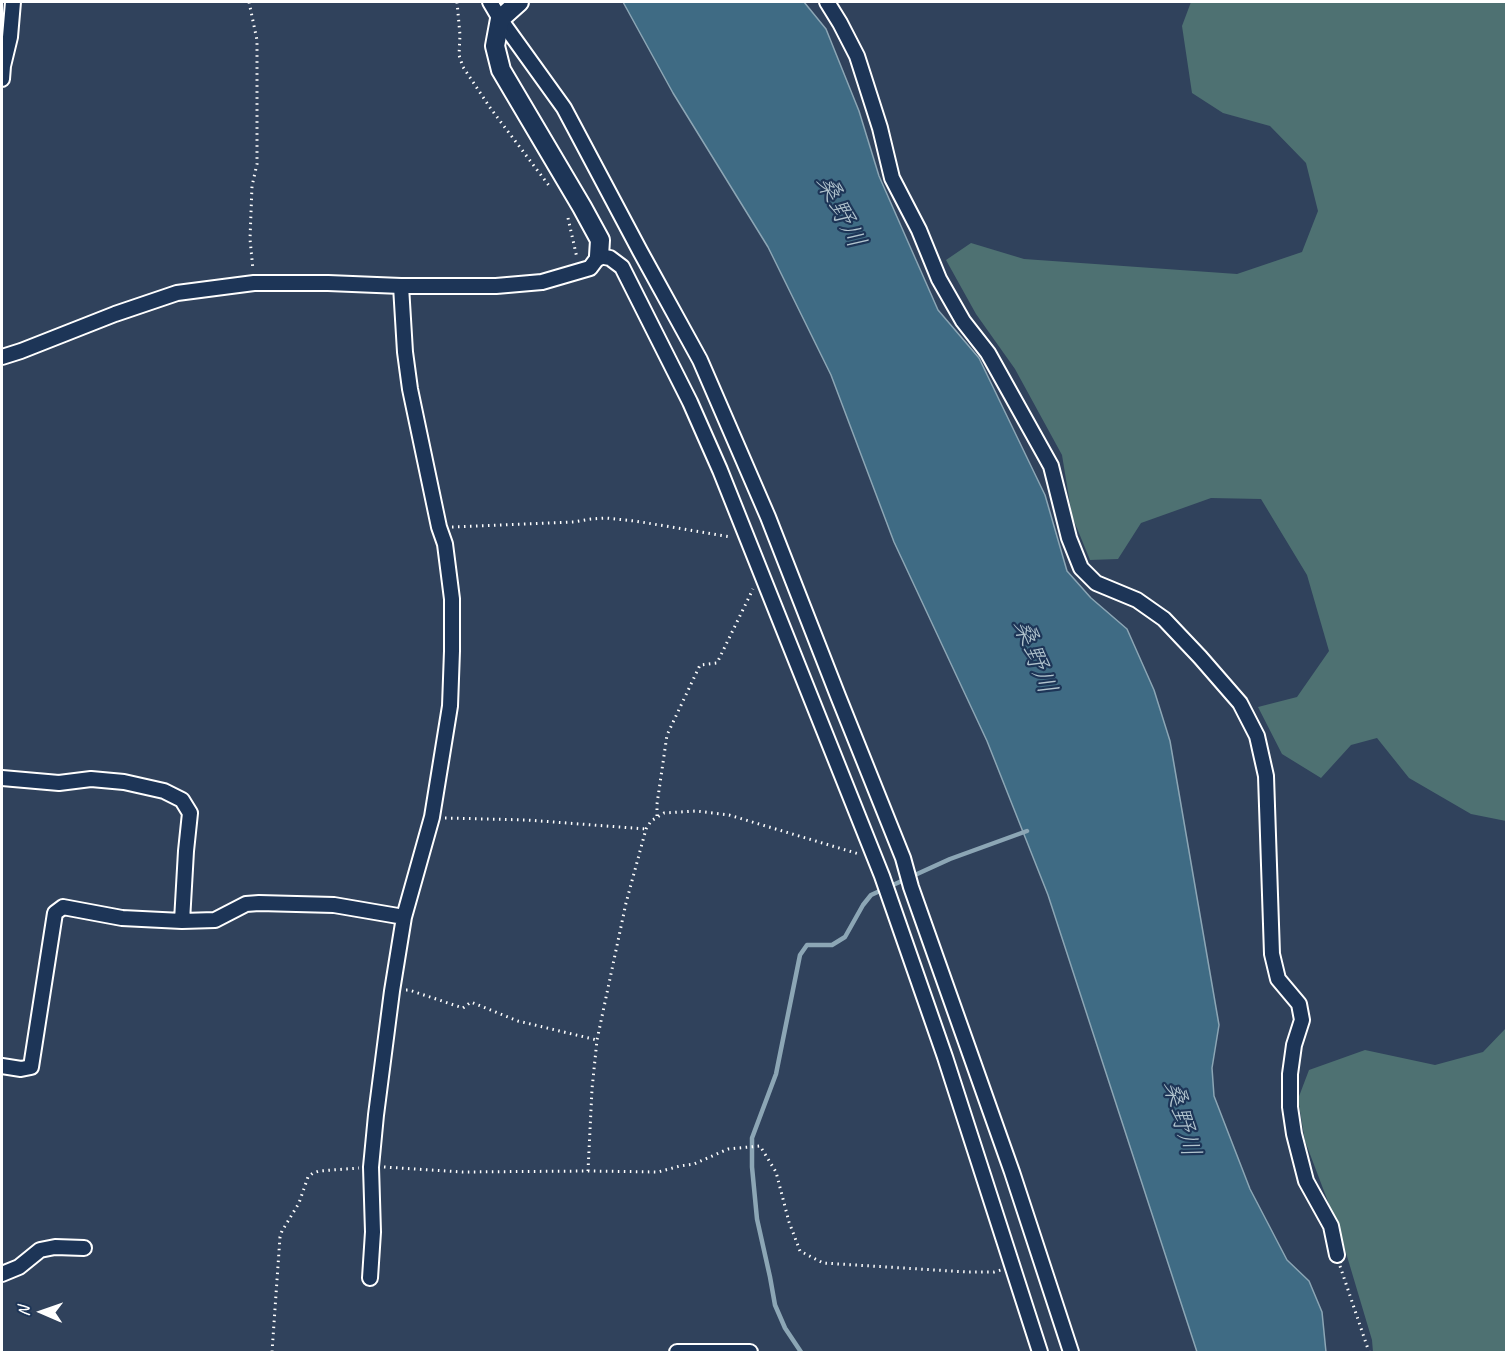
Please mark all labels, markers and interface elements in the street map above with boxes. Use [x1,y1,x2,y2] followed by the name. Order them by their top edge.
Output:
[808,170,872,254] water label: 桑野川
[1005,615,1063,699] water label: 桑野川
[1156,1077,1206,1161] water label: 桑野川
[12,1282,72,1342] north arrow
[14,1306,34,1317] text: N

